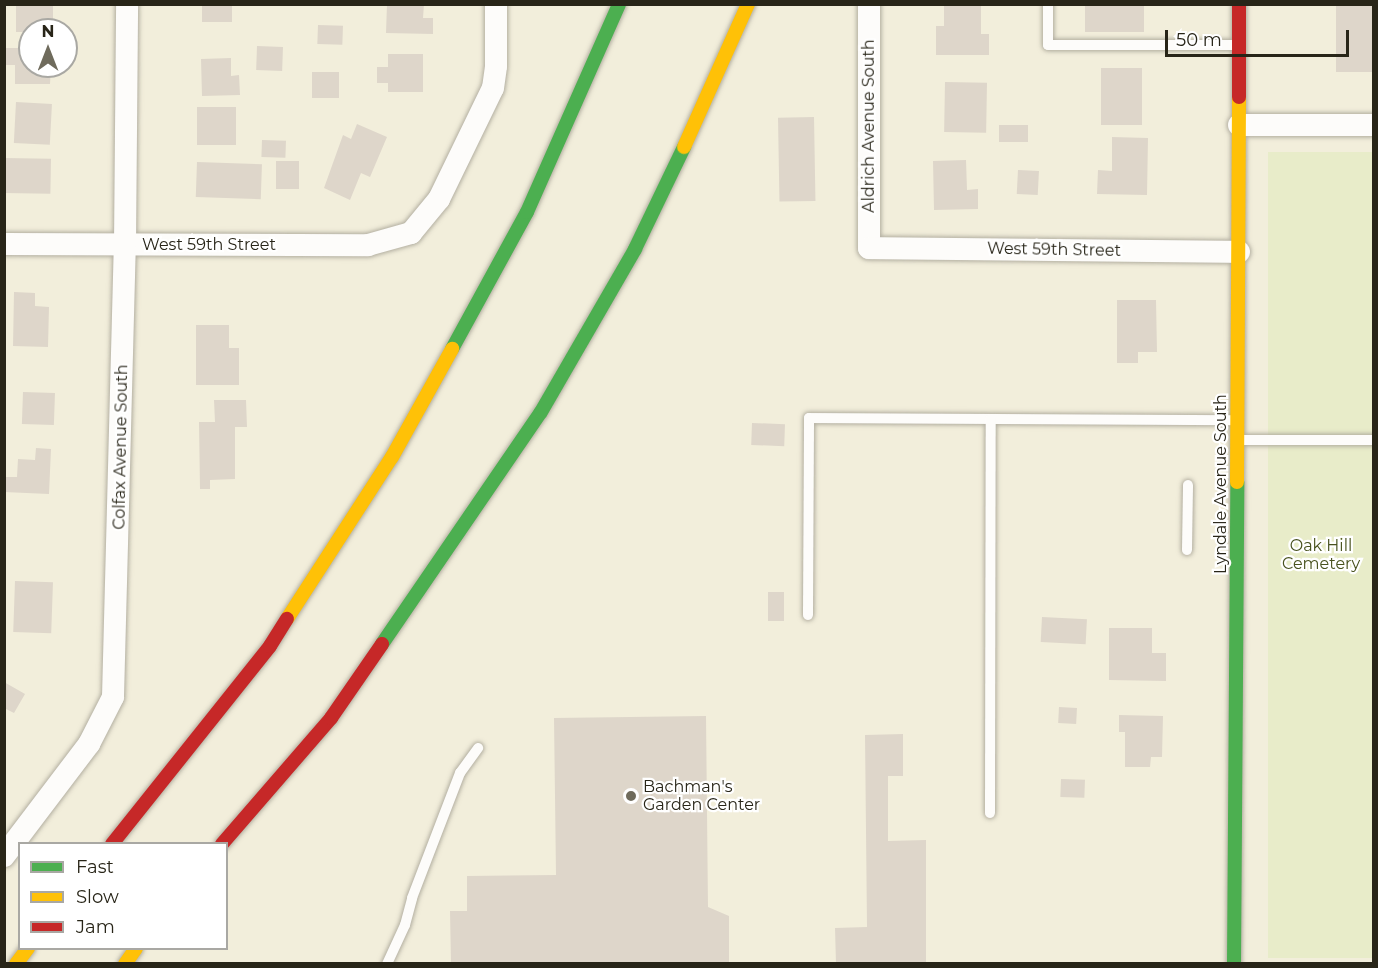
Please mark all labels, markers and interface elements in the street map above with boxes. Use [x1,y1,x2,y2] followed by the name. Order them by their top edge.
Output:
[18,18,78,78] north arrow
[1168,18,1352,56] scale bar
[42,22,54,41] text: N
[1176,29,1222,51] text: 50 m
[859,39,879,213] street label: Aldrich Avenue South
[142,235,276,255] street label: West 59th Street
[987,239,1121,261] street label: West 59th Street
[110,364,132,530] street label: Colfax Avenue South
[1211,394,1231,574] street label: Lyndale Avenue South
[1282,536,1360,574] park label: Oak Hill Cemetery
[643,777,760,815] place label: Bachman's Garden Center
[624,789,638,803] marker: Bachman's Garden Center
[18,842,228,950] legend
[76,856,114,878] text: Fast
[76,886,119,908] text: Slow
[76,916,115,938] text: Jam

